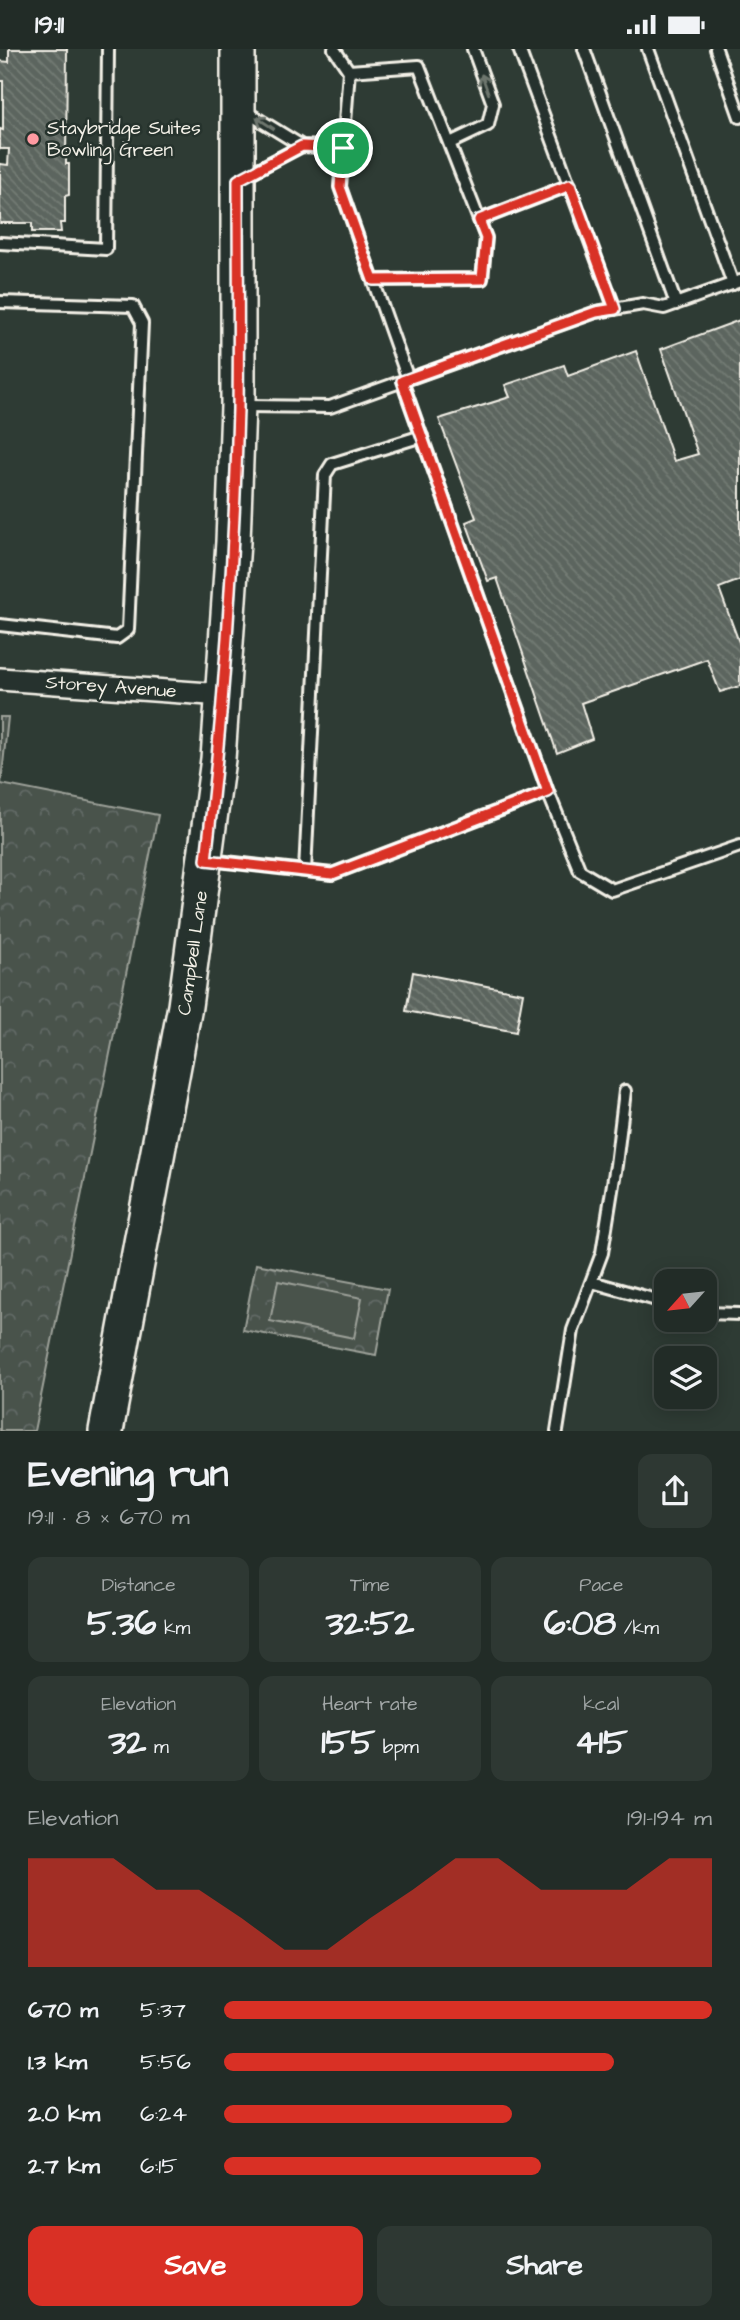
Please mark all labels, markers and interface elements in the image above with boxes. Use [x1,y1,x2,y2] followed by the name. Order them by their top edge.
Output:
[35,7,64,43] text: 19:11
[478,73,490,95] one-way arrow
[47,115,201,165] place label: Staybridge Suites Bowling Green
[255,116,275,130] one-way arrow
[313,118,373,178] pin
[324,129,362,167] icon: arrive
[25,131,41,147] marker: Staybridge Suites Bowling Green
[45,669,177,706] street label: Storey Avenue
[171,889,215,1017] street label: Campbell Lane
[654,1269,718,1332] north arrow
[654,1269,717,1409] map controls
[654,1346,717,1409] button: layers
[28,1449,229,1501] text: Evening run
[638,1454,712,1528] button: share
[28,1501,190,1533] text: 19:11 · 8 × 670 m
[102,1572,176,1599] text: Distance
[350,1572,390,1599] text: Time
[579,1572,623,1599] text: Pace
[87,1599,156,1648] text: 5.36
[326,1599,414,1648] text: 32:52
[544,1599,616,1648] text: 6:08
[156,1615,190,1642] text: km
[616,1615,659,1642] text: /km
[101,1691,176,1718] text: Elevation
[322,1691,418,1718] text: Heart rate
[583,1691,620,1718] text: kcal
[109,1718,146,1767] text: 32
[321,1718,375,1767] text: 155
[575,1718,628,1767] text: 415
[146,1734,169,1761] text: m
[375,1734,419,1761] text: bpm
[28,1802,119,1834] text: Elevation
[627,1802,712,1834] text: 191–194 m
[28,1994,98,2026] text: 670 m
[140,1994,186,2026] text: 5:37
[28,2046,87,2078] text: 1.3 km
[140,2046,191,2078] text: 5:56
[28,2098,100,2130] text: 2.0 km
[140,2098,187,2130] text: 6:24
[28,2150,100,2182] text: 2.7 km
[140,2150,178,2182] text: 6:15
[28,2226,363,2306] button: Save
[377,2226,712,2306] button: Share

